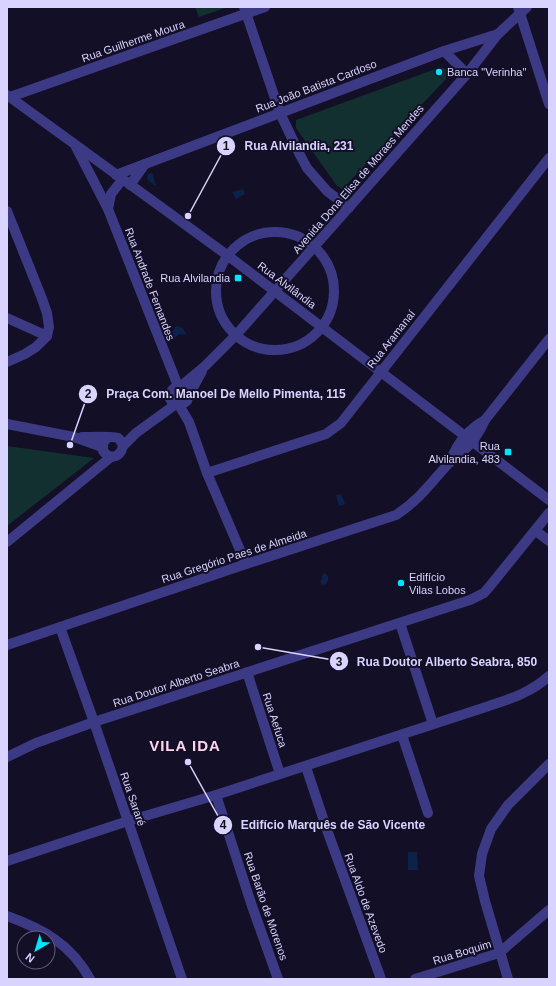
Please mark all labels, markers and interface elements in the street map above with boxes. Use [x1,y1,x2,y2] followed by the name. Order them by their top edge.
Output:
[80,17,187,64] street label: Rua Guilherme Moura
[254,57,378,115] street label: Rua João Batista Cardoso
[447,66,526,78] place label: Banca "Verinha"
[434,67,444,77] marker: Banca "Verinha"
[290,102,426,256] street label: Avenida Dona Elisa de Moraes Mendes
[216,134,362,158] callout: Rua Alvilandia, 231
[223,139,230,153] text: 1
[245,139,354,153] text: Rua Alvilandia, 231
[123,226,177,343] street label: Rua Andrade Fernandes
[256,259,319,311] street label: Rua Alvilândia
[160,272,231,284] place label: Rua Alvilandia
[233,273,243,283] marker: Rua Alvilandia
[365,308,417,370] street label: Rua Aramanaí
[78,382,353,406] callout: Praça Com. Manoel De Mello Pimenta, 115
[85,387,92,401] text: 2
[106,387,346,401] text: Praça Com. Manoel De Mello Pimenta, 115
[428,440,501,465] place label: Rua Alvilandia, 483
[503,447,513,457] marker: Rua Alvilandia, 483
[160,527,309,585] street label: Rua Gregório Paes de Almeida
[409,571,466,596] place label: Edifício Vilas Lobos
[396,578,406,588] marker: Edifício Vilas Lobos
[329,649,546,673] callout: Rua Doutor Alberto Seabra, 850
[336,655,343,669] text: 3
[357,655,537,669] text: Rua Doutor Alberto Seabra, 850
[111,657,241,709] street label: Rua Doutor Alberto Seabra
[261,691,290,750] street label: Rua Aefuca
[149,737,221,754] district label: VILA IDA
[118,770,148,828] street label: Rua Sararé
[213,813,433,837] callout: Edifício Marquês de São Vicente
[220,818,227,832] text: 4
[241,818,426,832] text: Edifício Marquês de São Vicente
[242,850,290,962] street label: Rua Barão de Morenos
[342,852,390,954] street label: Rua Aldo de Azevedo
[16,930,56,970] north arrow
[431,937,493,967] street label: Rua Boquim
[23,951,37,965] text: N

